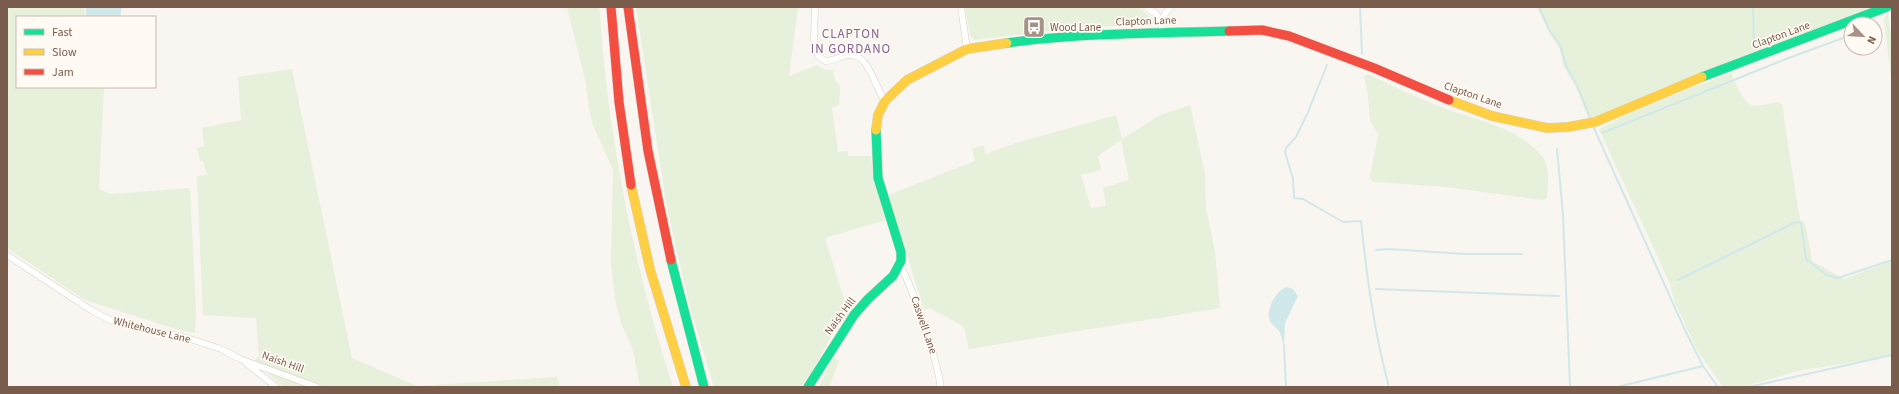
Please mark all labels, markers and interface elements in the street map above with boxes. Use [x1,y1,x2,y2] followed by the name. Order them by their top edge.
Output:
[1115,12,1177,30] street label: Clapton Lane
[1021,14,1047,40] bus stop icon: Wood Lane
[16,16,156,88] legend
[1843,16,1883,56] north arrow
[1750,17,1813,52] street label: Clapton Lane
[1050,20,1102,35] place label: Wood Lane
[52,24,72,41] text: Fast
[811,25,891,58] district label: CLAPTON IN GORDANO
[1863,34,1880,47] text: N
[52,44,77,61] text: Slow
[52,64,74,81] text: Jam
[1442,78,1505,112] street label: Clapton Lane
[821,294,859,338] street label: Naish Hill
[907,294,941,356] street label: Caswell Lane
[112,313,193,347] street label: Whitehouse Lane
[260,347,306,377] street label: Naish Hill

